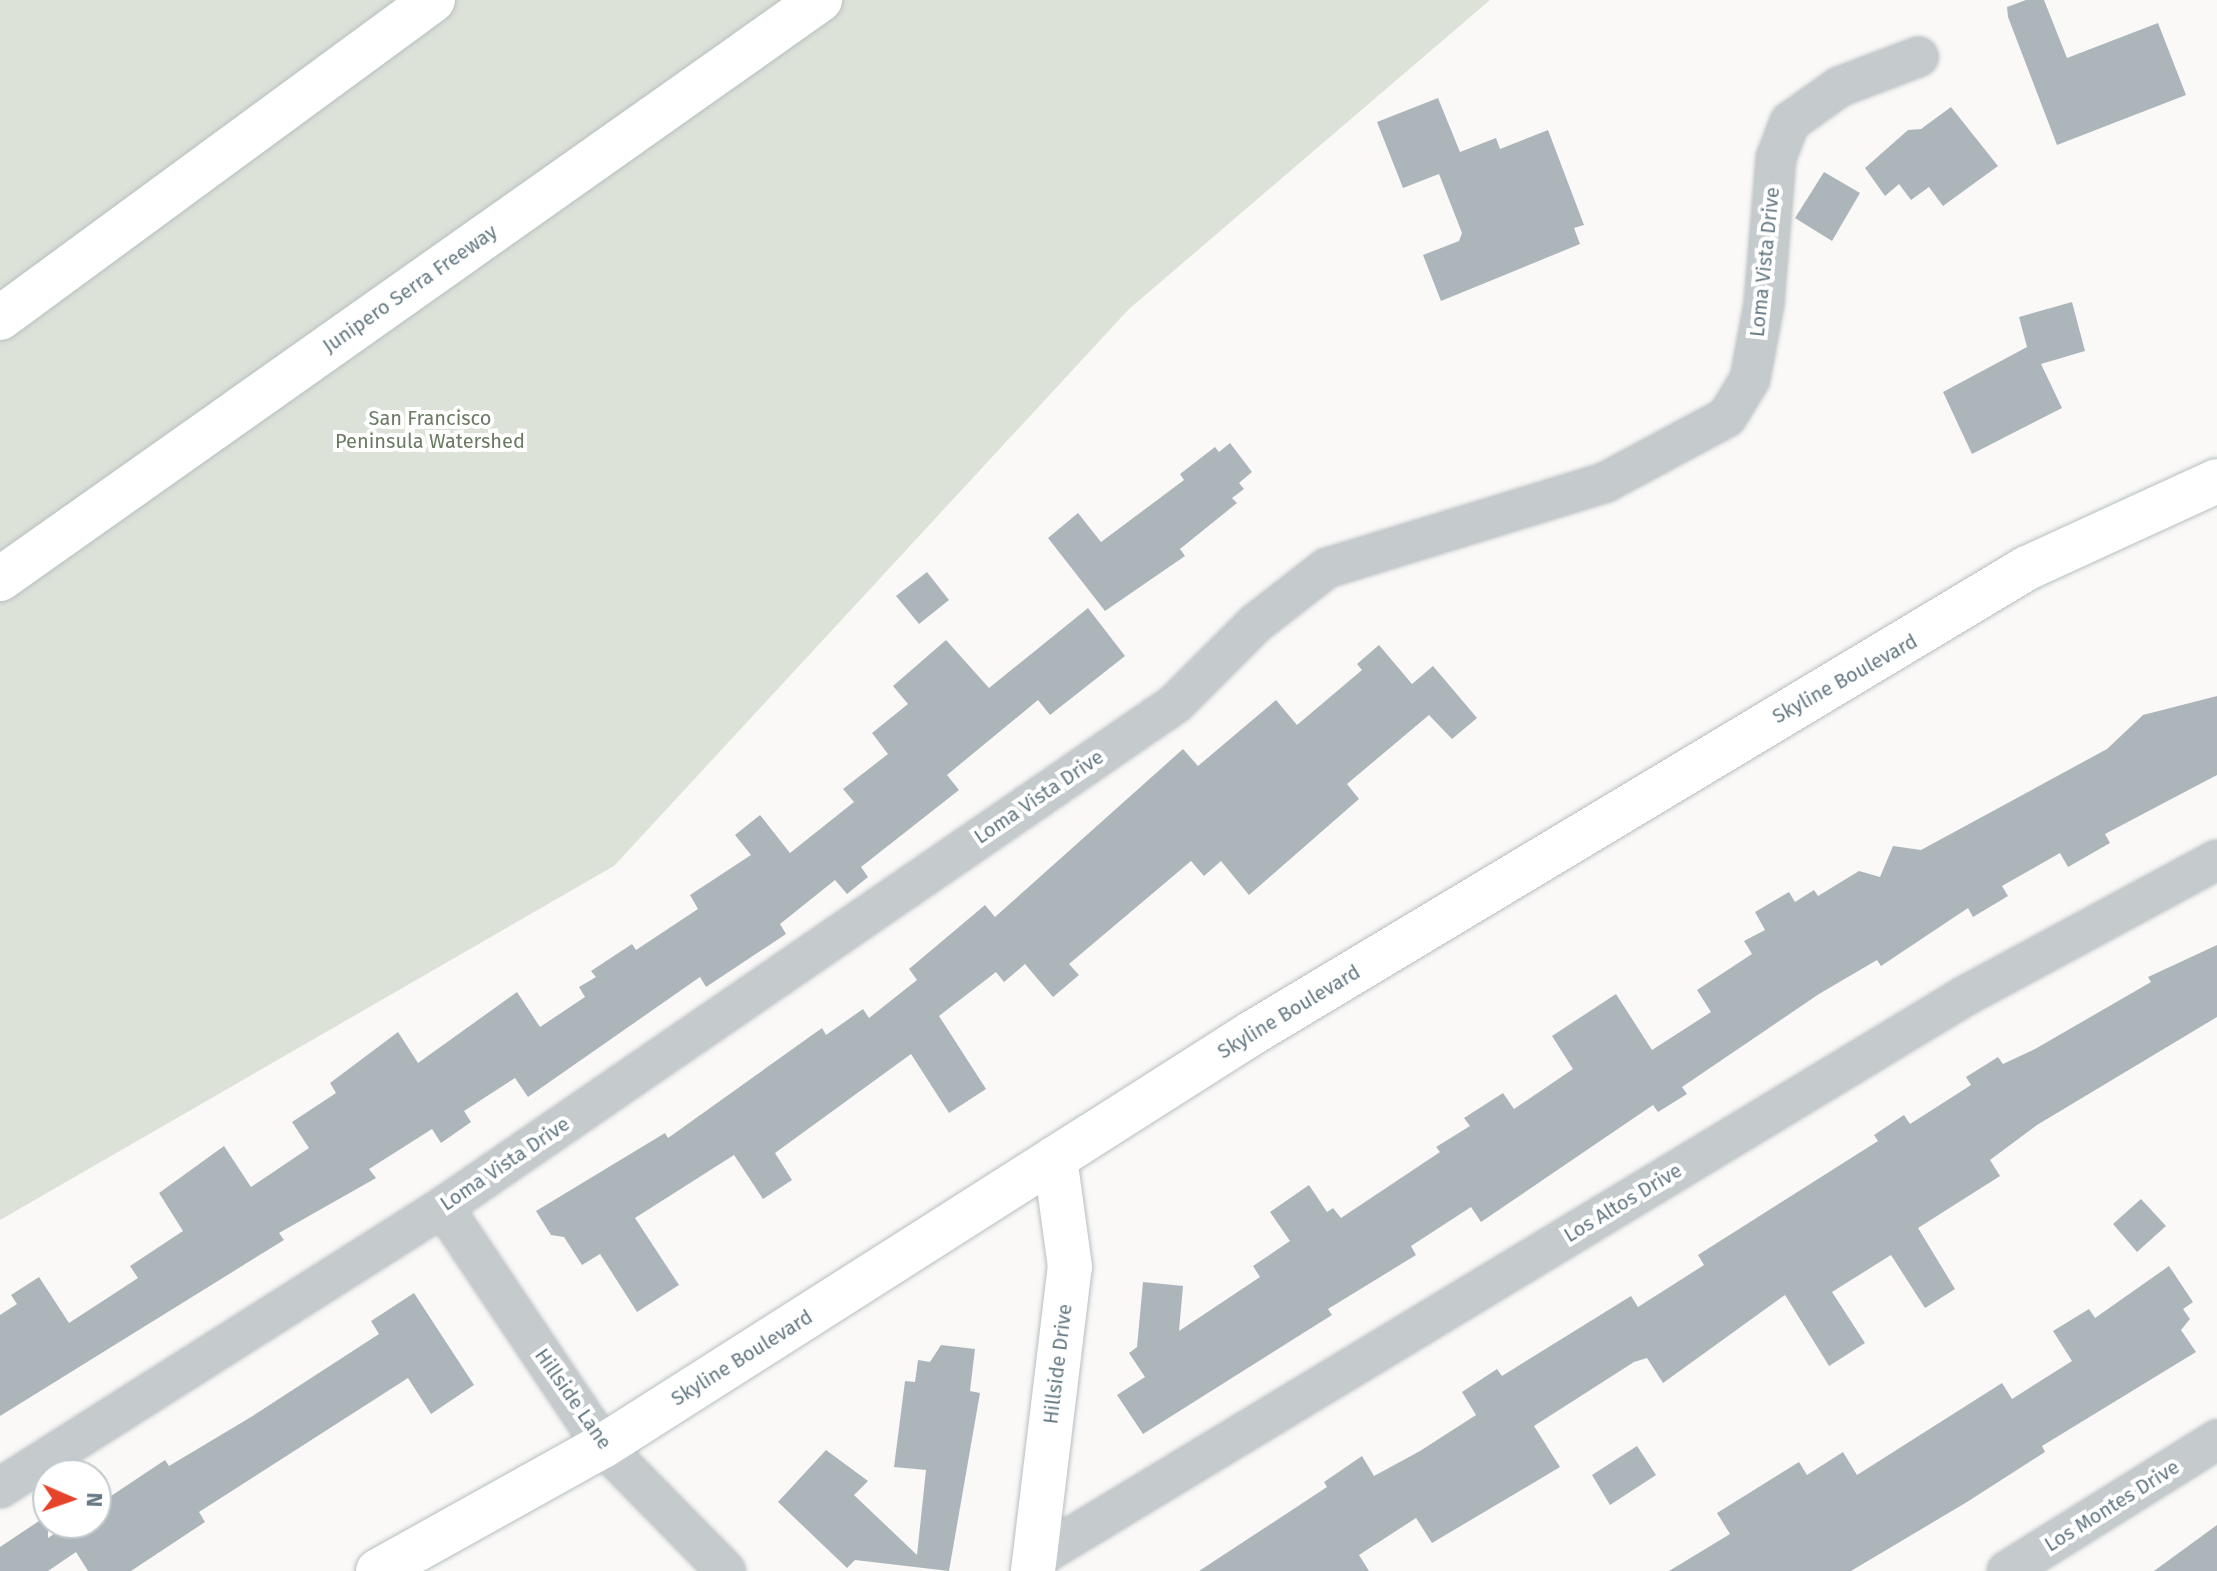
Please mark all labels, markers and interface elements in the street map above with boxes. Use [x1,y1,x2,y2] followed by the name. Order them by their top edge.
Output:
[1745,186,1785,338] street label: Loma Vista Drive
[318,220,502,358] street label: Junipero Serra Freeway
[335,407,525,454] park label: San Francisco Peninsula Watershed
[1768,629,1922,729] street label: Skyline Boulevard
[970,745,1108,849] street label: Loma Vista Drive
[1213,960,1365,1064] street label: Skyline Boulevard
[436,1112,574,1216] street label: Loma Vista Drive
[1560,1158,1686,1248] street label: Los Altos Drive
[1039,1302,1077,1426] street label: Hillside Drive
[667,1305,817,1411] street label: Skyline Boulevard
[530,1344,616,1454] street label: Hillside Lane
[2040,1455,2184,1557] street label: Los Montes Drive
[32,1459,112,1539] north arrow
[81,1492,108,1508] text: N

